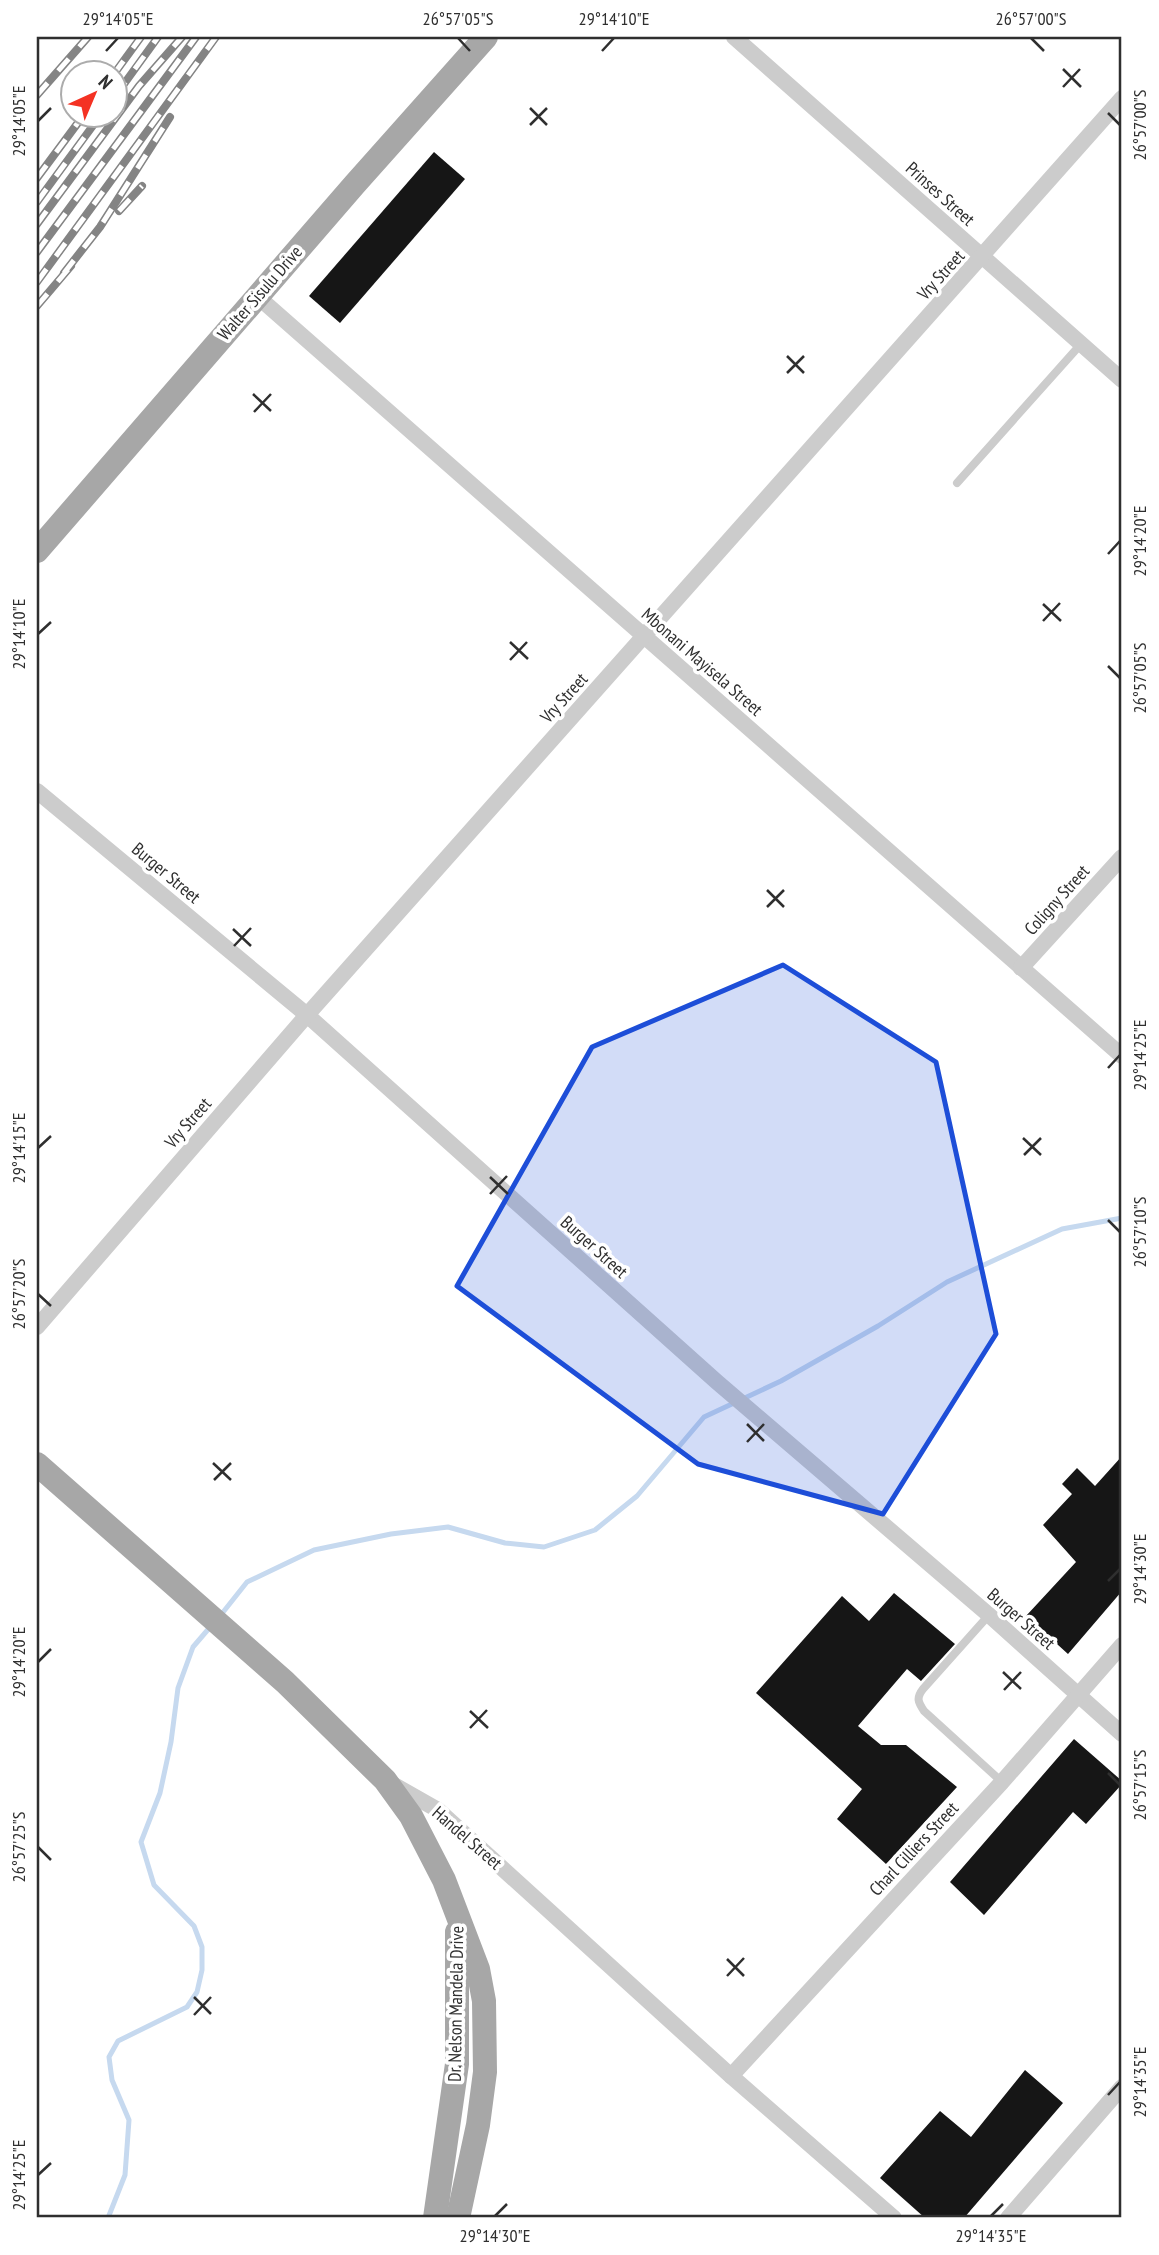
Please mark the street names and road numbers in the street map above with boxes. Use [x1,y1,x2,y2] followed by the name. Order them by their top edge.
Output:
[901,157,980,231] street label: Prinses Street
[212,241,307,345] street label: Walter Sisulu Drive
[911,245,969,305] street label: Vry Street
[637,603,768,721] street label: Mbonani Mayisela Street
[534,668,592,728] street label: Vry Street
[127,837,205,908] street label: Burger Street
[1019,860,1094,940] street label: Coligny Street
[159,1093,216,1154] street label: Vry Street
[556,1210,633,1283] street label: Burger Street
[983,1583,1060,1654] street label: Burger Street
[864,1797,963,1900] street label: Charl Cilliers Street
[428,1801,507,1874] street label: Handel Street
[443,1926,468,2082] street label: Dr. Nelson Mandela Drive

